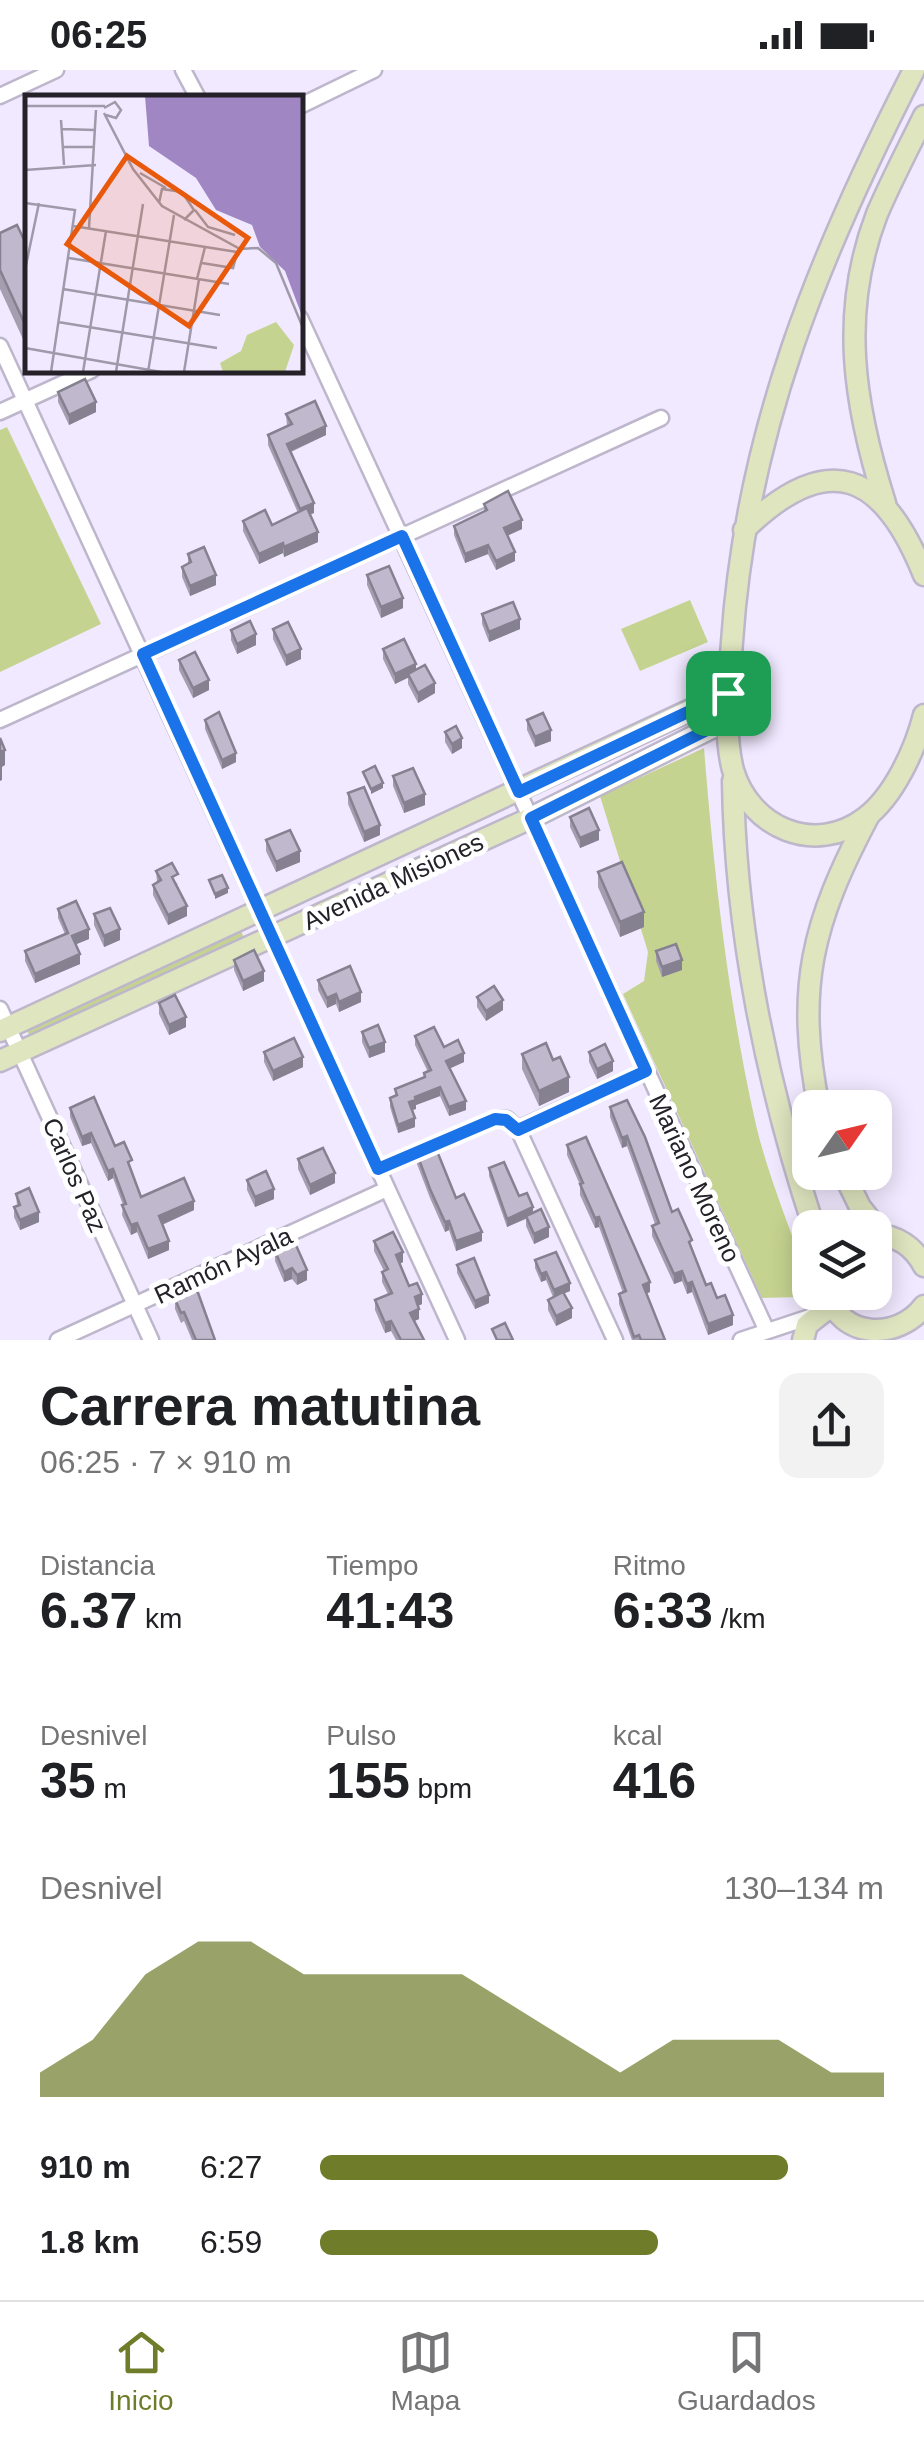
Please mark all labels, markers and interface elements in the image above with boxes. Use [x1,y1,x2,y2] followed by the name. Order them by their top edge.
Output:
[50,14,147,56] text: 06:25
[25,95,302,372] inset map
[686,651,771,736] pin
[701,666,756,721] icon: arrive
[298,827,488,935] street label: Avenida Misiones
[644,1090,746,1266] street label: Mariano Moreno
[792,1090,892,1190] north arrow
[792,1090,892,1310] map controls
[37,1113,113,1237] street label: Carlos Paz
[792,1210,892,1310] button: layers
[150,1221,296,1309] street label: Ramón Ayala
[779,1373,884,1478] button: share
[40,1375,480,1437] text: Carrera matutina
[40,1444,292,1480] text: 06:25 · 7 × 910 m
[40,1550,155,1581] text: Distancia
[326,1550,419,1581] text: Tiempo
[613,1550,686,1581] text: Ritmo
[40,1583,137,1639] text: 6.37
[326,1583,454,1639] text: 41:43
[613,1583,713,1639] text: 6:33
[137,1603,182,1634] text: km
[713,1603,766,1634] text: /km
[40,1720,147,1751] text: Desnivel
[326,1720,396,1751] text: Pulso
[613,1720,662,1751] text: kcal
[40,1753,96,1809] text: 35
[326,1753,410,1809] text: 155
[613,1753,696,1809] text: 416
[96,1773,127,1804] text: m
[410,1773,472,1804] text: bpm
[40,1870,163,1906] text: Desnivel
[724,1870,884,1906] text: 130–134 m
[40,2149,131,2185] text: 910 m
[200,2149,262,2185] text: 6:27
[40,2224,140,2260] text: 1.8 km
[200,2224,262,2260] text: 6:59
[108,2325,174,2417] tab: Inicio
[390,2325,460,2417] tab: Mapa
[677,2325,816,2417] tab: Guardados

